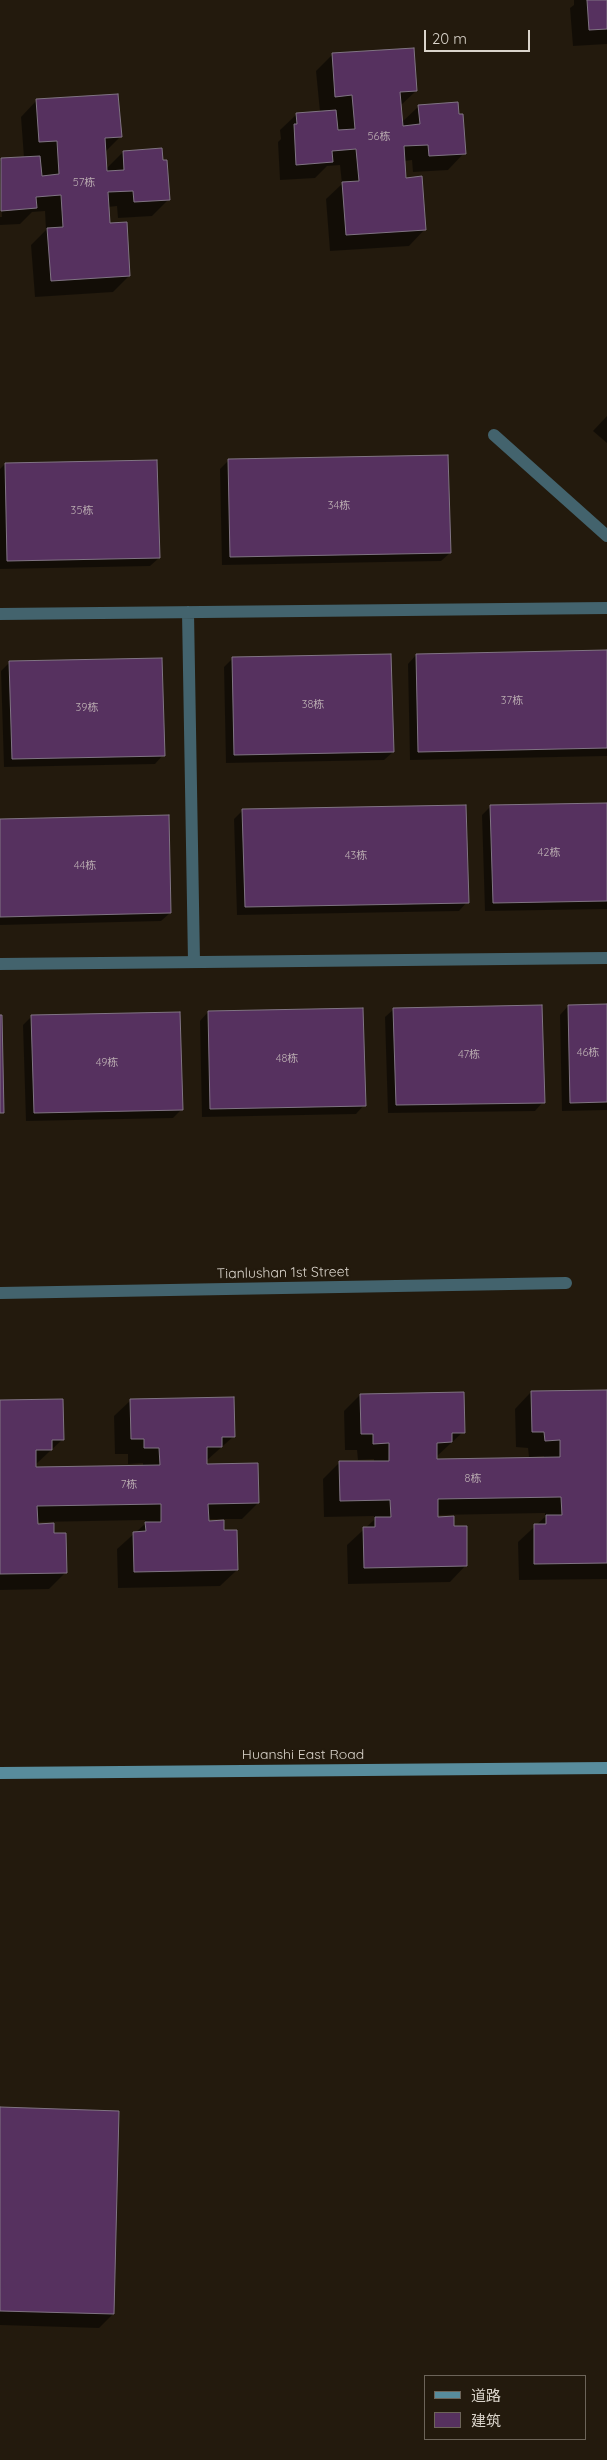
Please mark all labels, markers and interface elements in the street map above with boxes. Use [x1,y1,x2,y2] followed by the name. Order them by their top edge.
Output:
[427,20,533,52] scale bar
[432,29,467,48] text: 20 m
[368,130,390,144] house number: 56栋
[73,176,95,190] house number: 57栋
[328,499,350,513] house number: 34栋
[71,504,93,518] house number: 35栋
[501,694,523,708] house number: 37栋
[302,698,324,712] house number: 38栋
[76,701,98,715] house number: 39栋
[538,846,560,860] house number: 42栋
[345,849,367,863] house number: 43栋
[74,859,96,873] house number: 44栋
[577,1046,599,1060] house number: 46栋
[458,1048,480,1062] house number: 47栋
[276,1052,298,1066] house number: 48栋
[96,1056,118,1070] house number: 49栋
[217,1263,349,1283] street label: Tianlushan 1st Street
[465,1472,481,1486] house number: 8栋
[121,1478,137,1492] house number: 7栋
[242,1747,364,1763] street label: Huanshi East Road
[424,2375,587,2440] legend
[471,2386,501,2405] text: 道路
[471,2411,501,2430] text: 建筑

